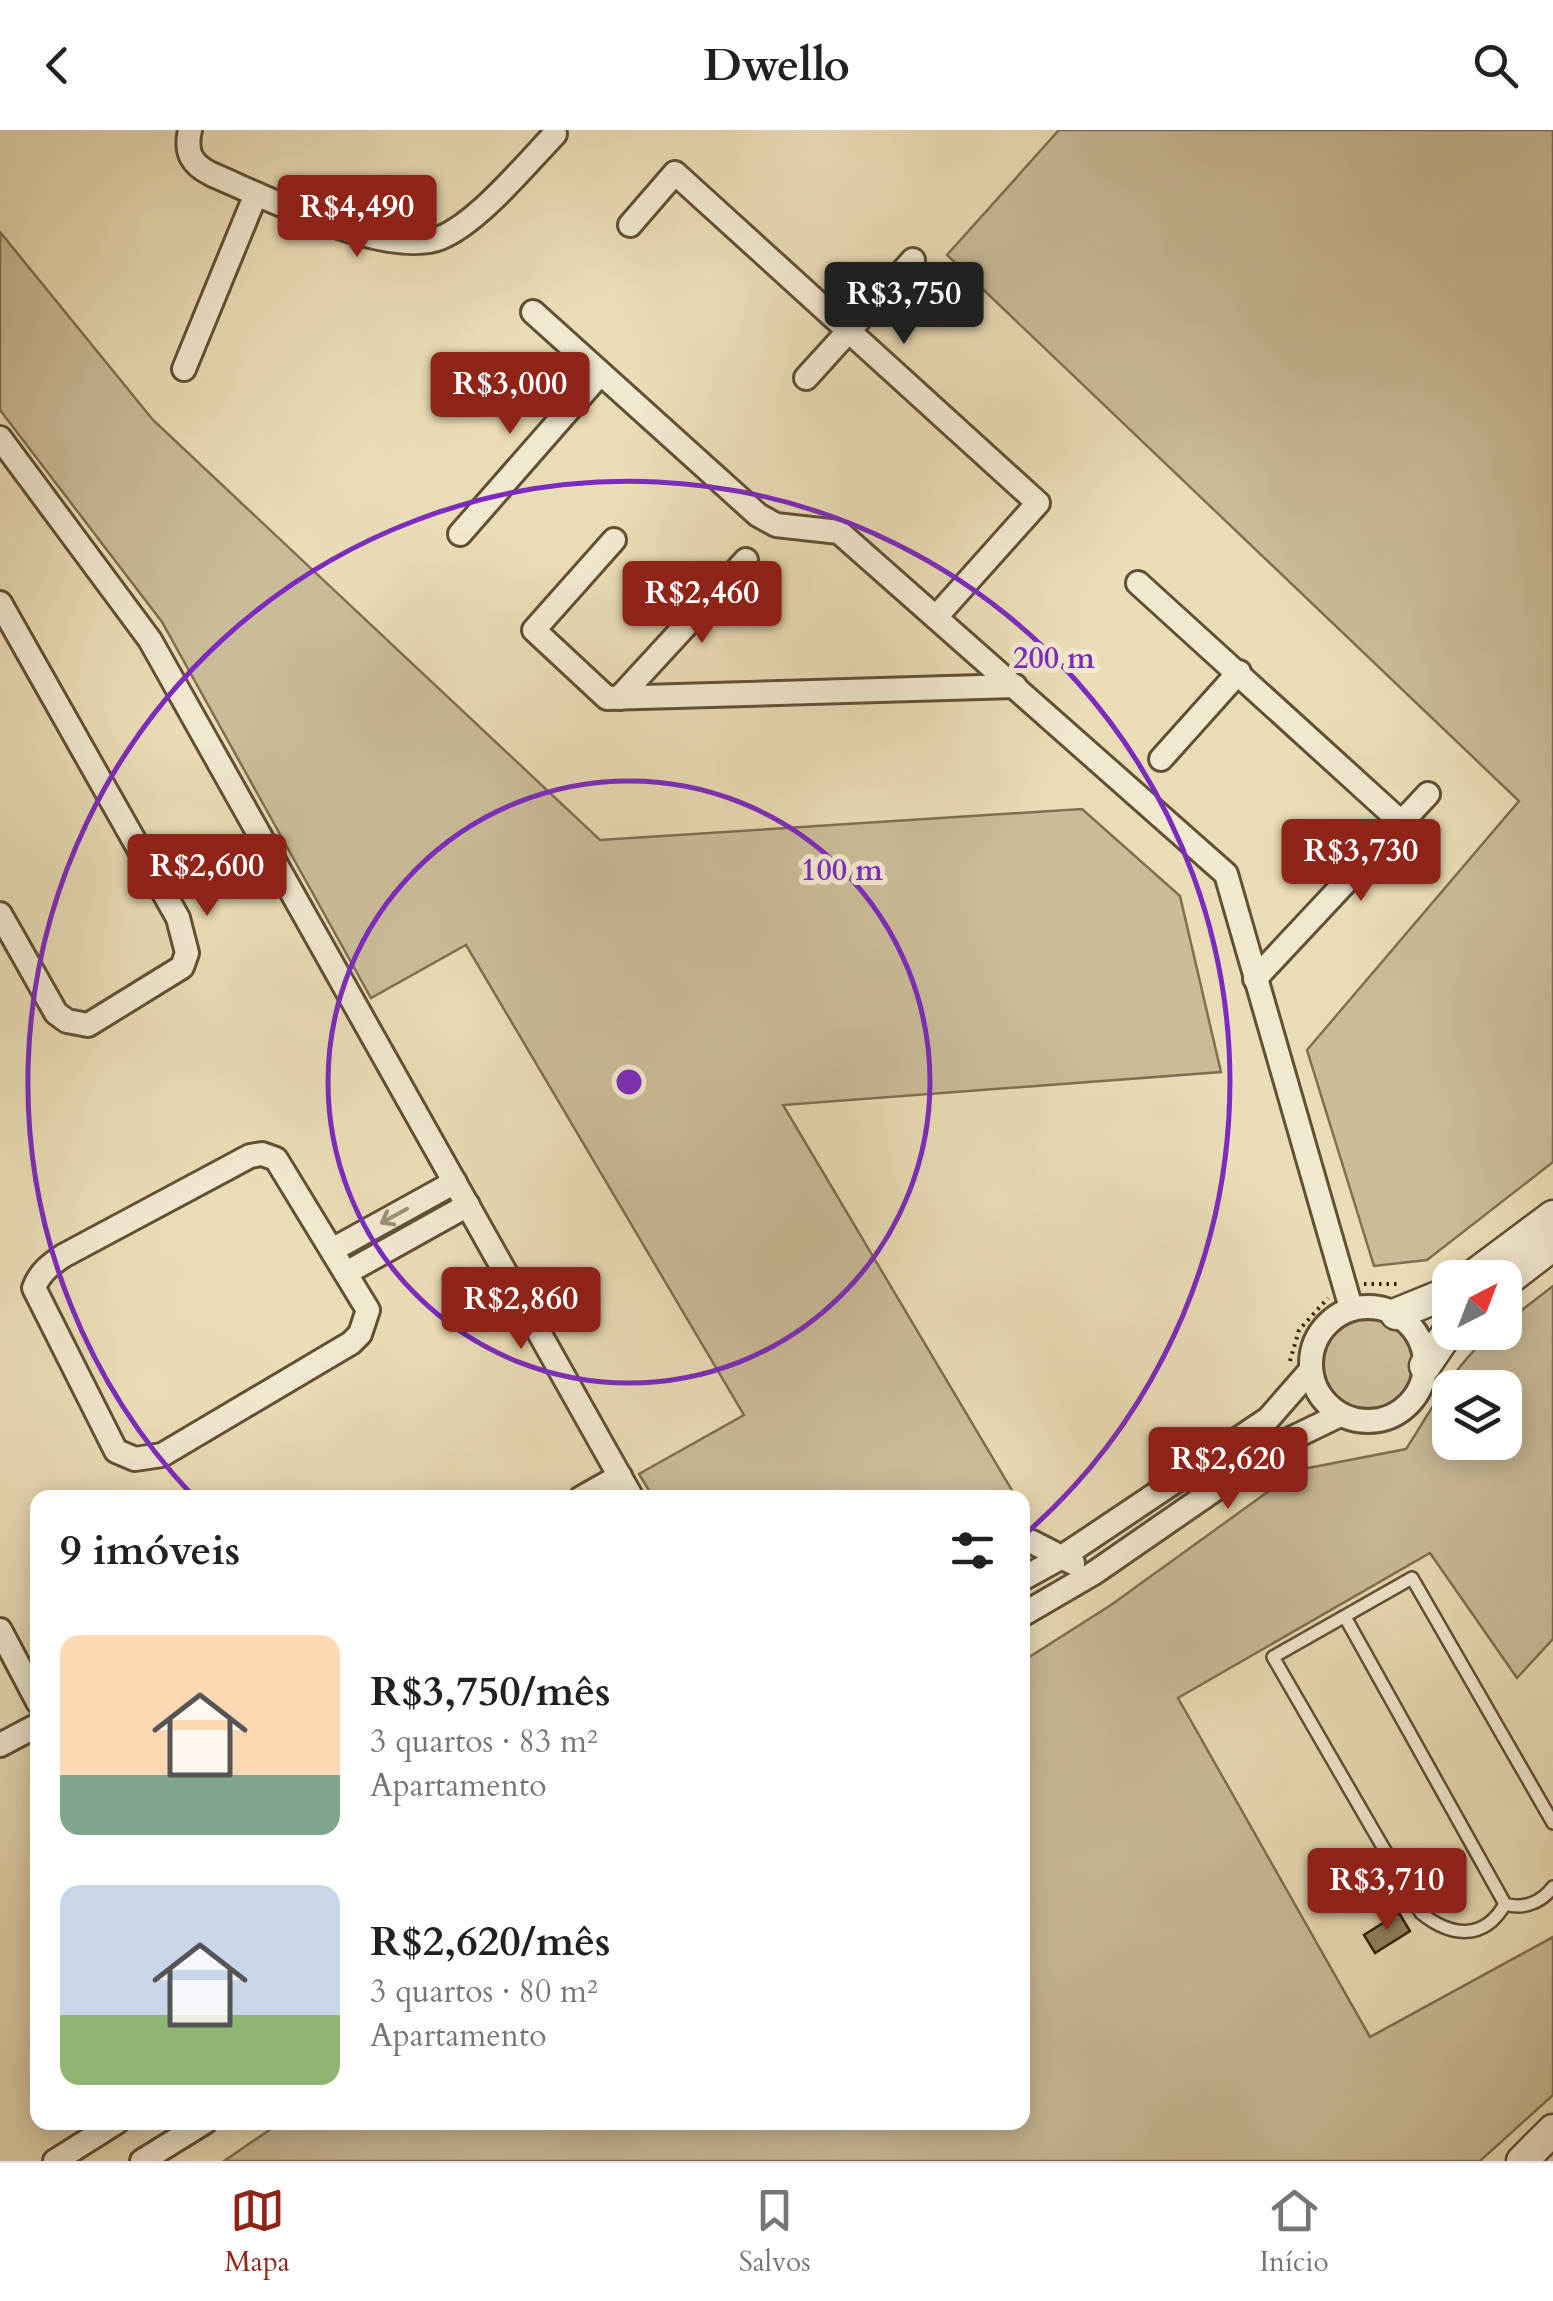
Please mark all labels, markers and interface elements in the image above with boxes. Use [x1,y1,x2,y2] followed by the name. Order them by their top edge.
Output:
[703,35,850,96] text: Dwello
[30,38,85,93] icon: back
[1468,38,1523,93] icon: search
[265,175,449,260] pin: R$4,490
[300,185,414,229] text: R$4,490
[812,262,996,347] pin: R$3,750
[847,272,961,316] text: R$3,750
[418,352,602,437] pin: R$3,000
[453,362,567,406] text: R$3,000
[610,561,794,646] pin: R$2,460
[645,571,759,615] text: R$2,460
[1013,638,1095,679] text: 200 m
[1269,819,1453,904] pin: R$3,730
[1304,829,1418,873] text: R$3,730
[115,834,299,919] pin: R$2,600
[150,844,264,888] text: R$2,600
[801,850,883,891] text: 100 m
[611,1064,647,1100] centre of rings
[380,1206,408,1226] one-way arrow
[1432,1260,1522,1350] north arrow
[1432,1260,1522,1460] map controls
[429,1267,613,1352] pin: R$2,860
[464,1277,578,1321] text: R$2,860
[1432,1370,1522,1460] button: layers
[1136,1427,1320,1512] pin: R$2,620
[1171,1437,1285,1481] text: R$2,620
[60,1522,240,1579] text: 9 imóveis
[945,1523,1000,1578] icon: filters
[370,1663,611,1720] text: R$3,750/mês
[140,1675,260,1795] icon: home
[370,1720,598,1764] text: 3 quartos · 83 m²
[370,1764,546,1808] text: Apartamento
[1295,1848,1479,1933] pin: R$3,710
[1330,1858,1444,1902] text: R$3,710
[370,1913,611,1970] text: R$2,620/mês
[140,1925,260,2045] icon: home
[370,1970,598,2014] text: 3 quartos · 80 m²
[370,2014,546,2058] text: Apartamento
[224,2183,290,2281] tab: Mapa
[739,2183,811,2281] tab: Salvos
[1259,2183,1329,2281] tab: Início

